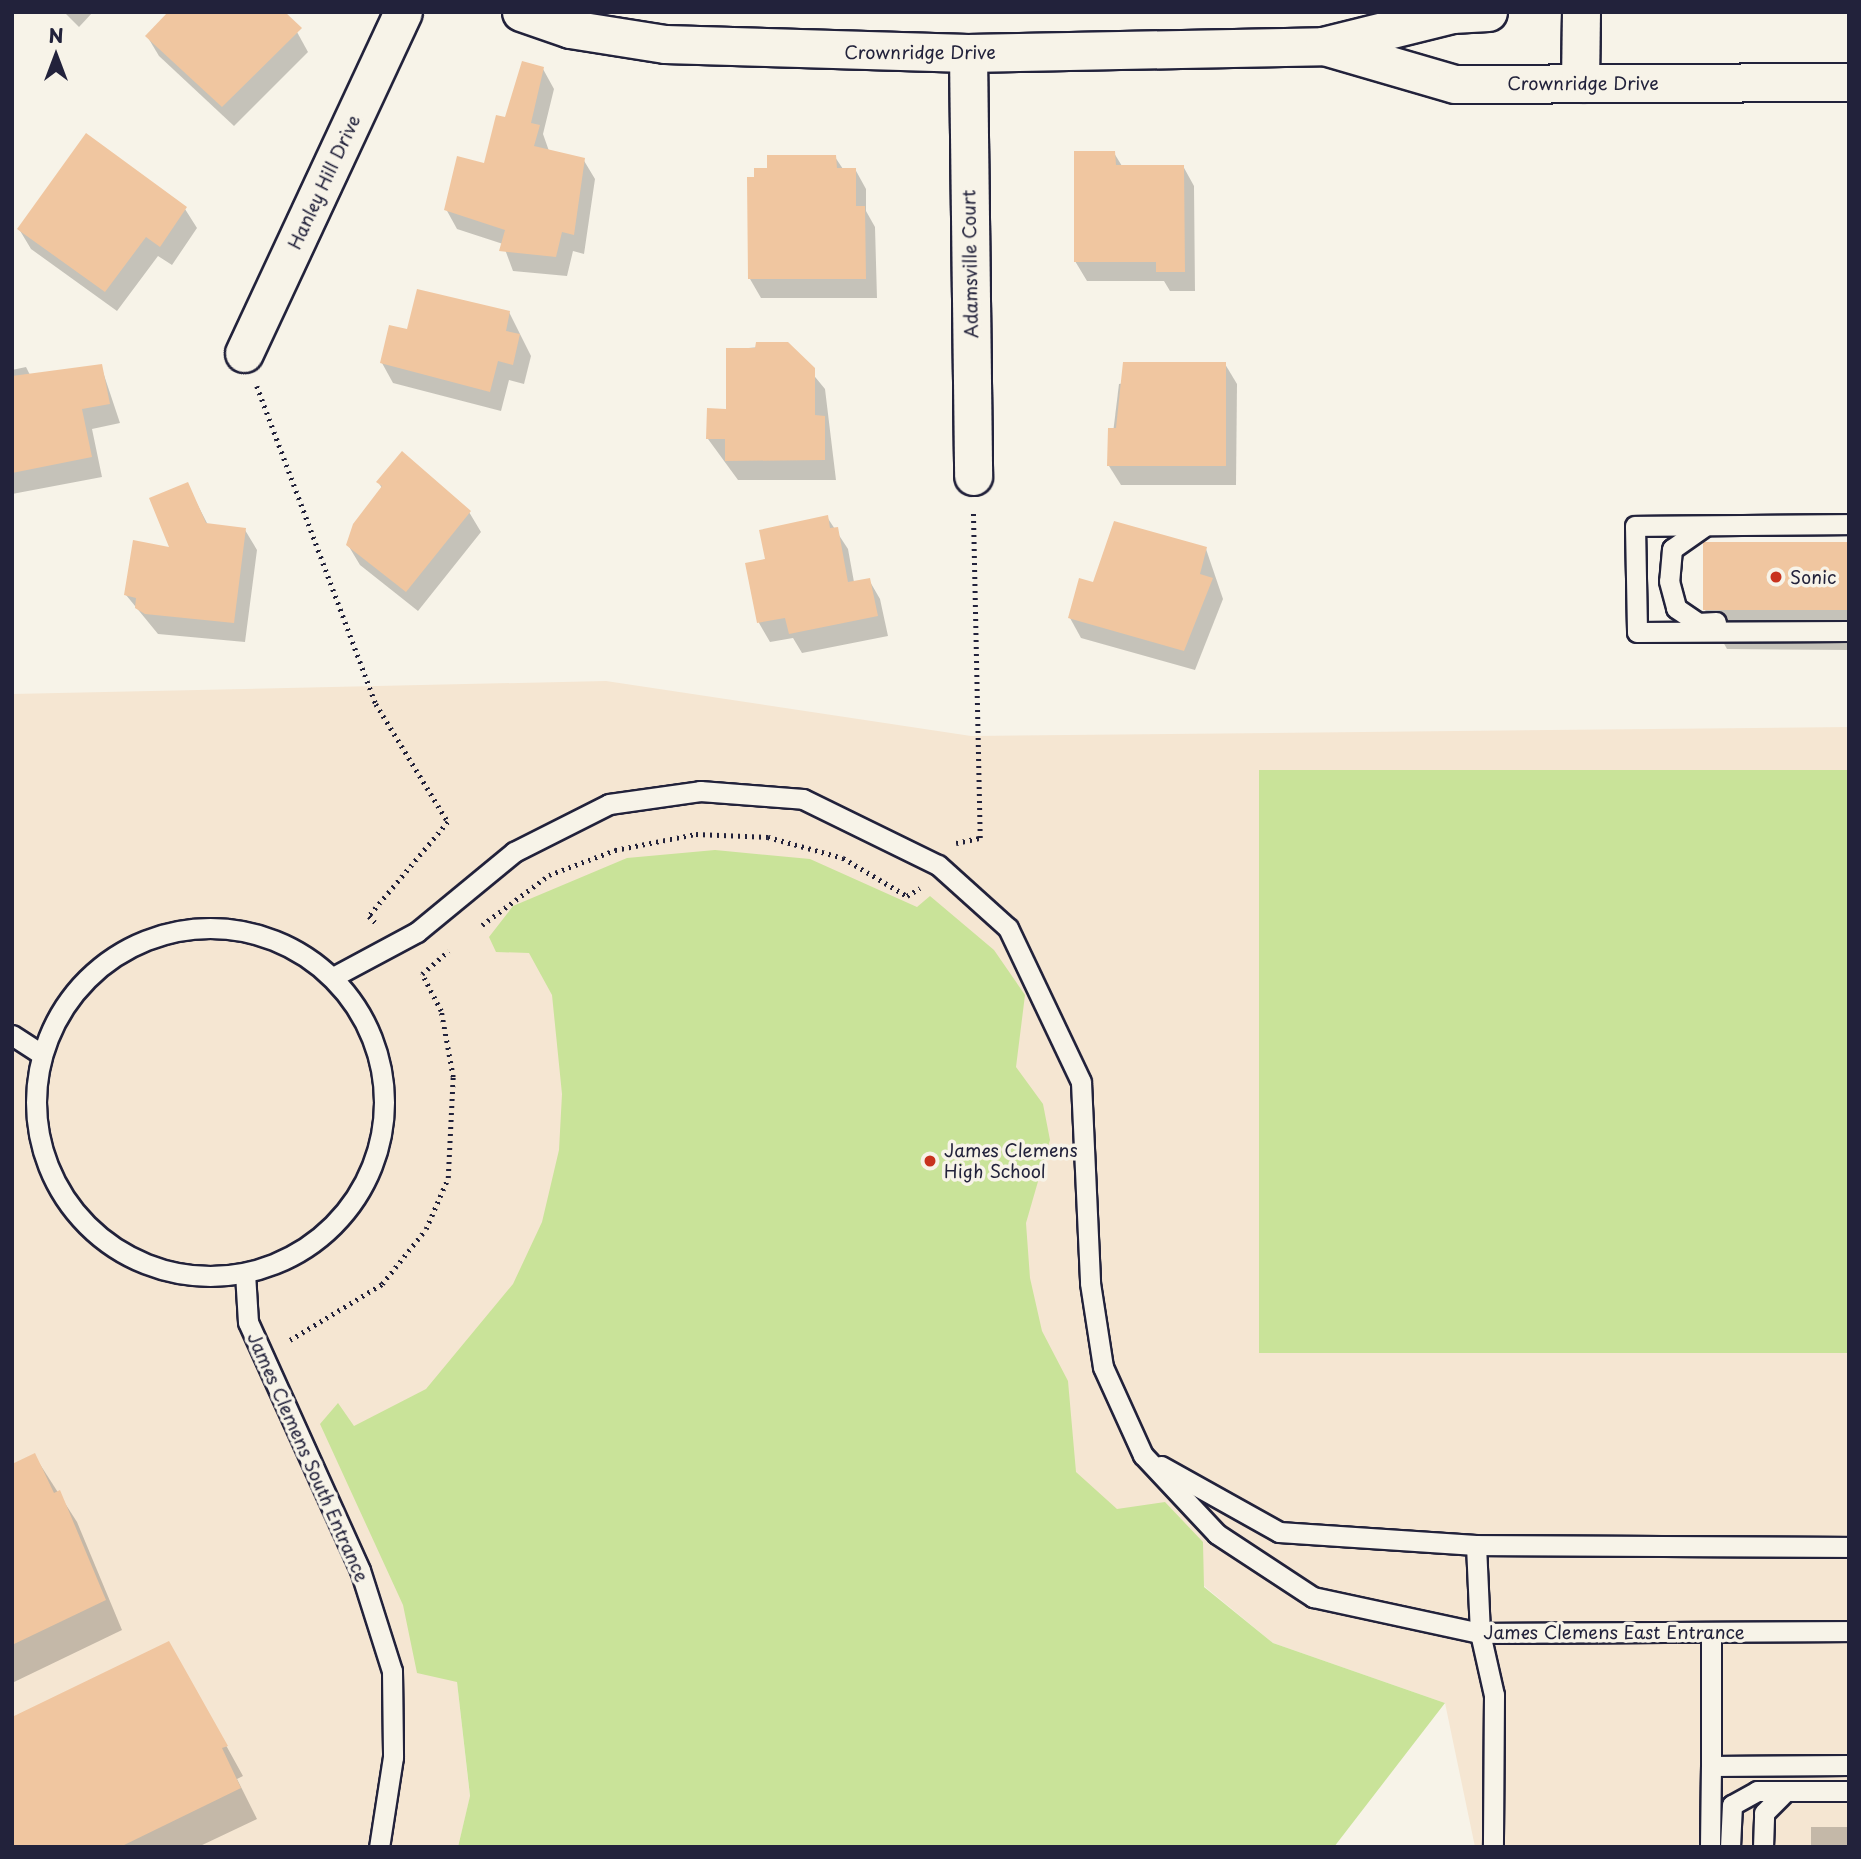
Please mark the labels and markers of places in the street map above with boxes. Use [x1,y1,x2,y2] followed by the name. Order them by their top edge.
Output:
[1790,566,1836,588] place label: Sonic
[1768,569,1784,585] marker: Sonic
[944,1140,1078,1182] place label: James Clemens High School
[922,1153,938,1169] marker: James Clemens High School

